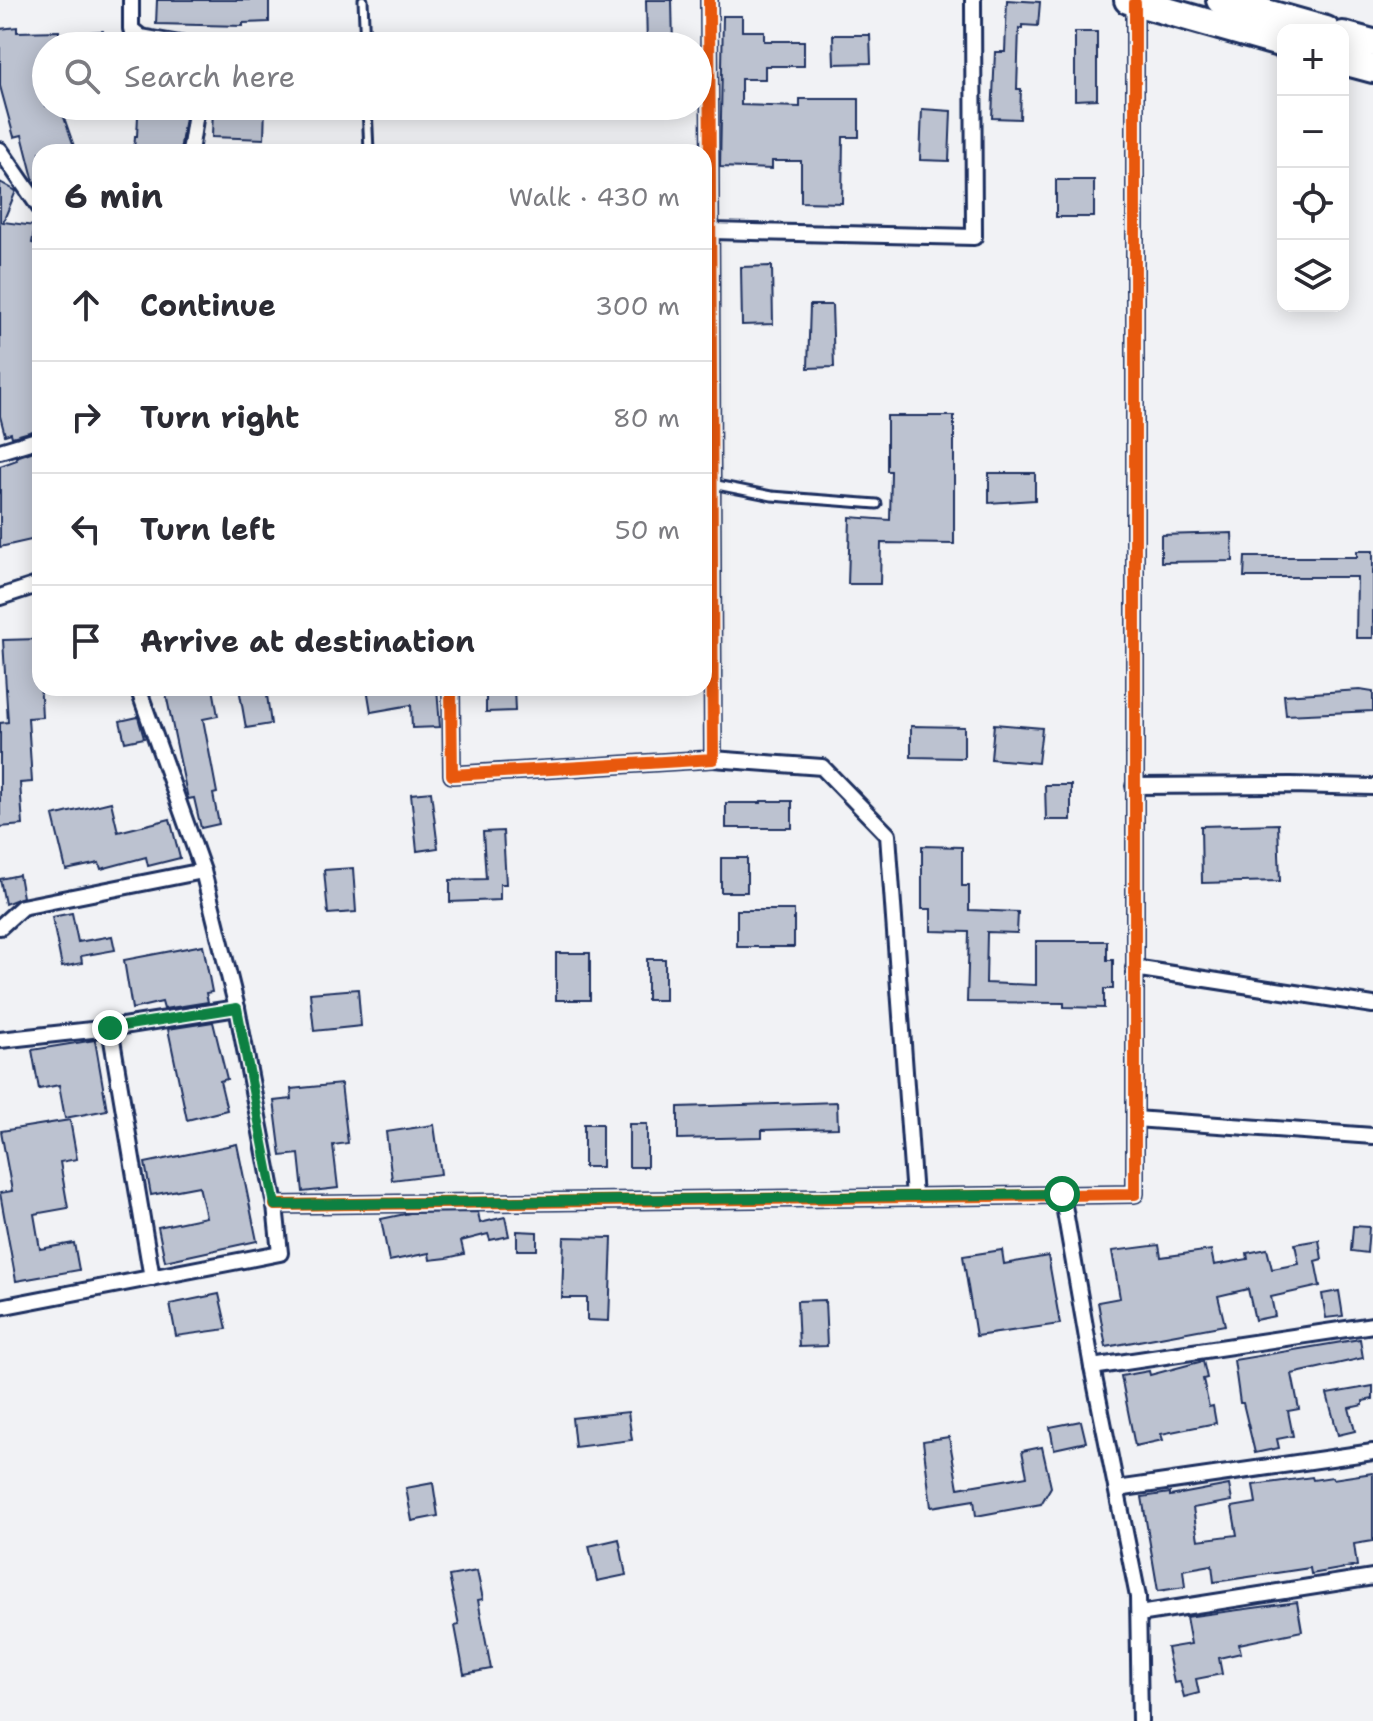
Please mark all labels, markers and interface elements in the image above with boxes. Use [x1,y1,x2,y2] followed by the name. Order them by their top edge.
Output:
[1277,24,1349,312] map controls
[1277,24,1349,96] button: +
[32,32,712,120] search box
[60,54,104,98] icon: search
[124,56,295,97] text: Search here
[1277,96,1349,168] button: −
[1277,168,1349,240] button: locate
[64,173,163,219] text: 6 min
[508,179,680,214] text: Walk · 430 m
[1277,240,1349,312] button: layers
[64,283,108,327] icon: ahead
[140,285,276,326] text: Continue
[595,288,680,323] text: 300 m
[64,395,108,439] icon: right
[140,397,299,438] text: Turn right
[613,400,680,435] text: 80 m
[64,507,108,551] icon: left
[140,509,275,550] text: Turn left
[615,512,680,547] text: 50 m
[64,619,108,663] icon: arrive
[140,621,475,662] text: Arrive at destination
[92,1010,128,1046] route end
[1044,1176,1080,1212] route start

